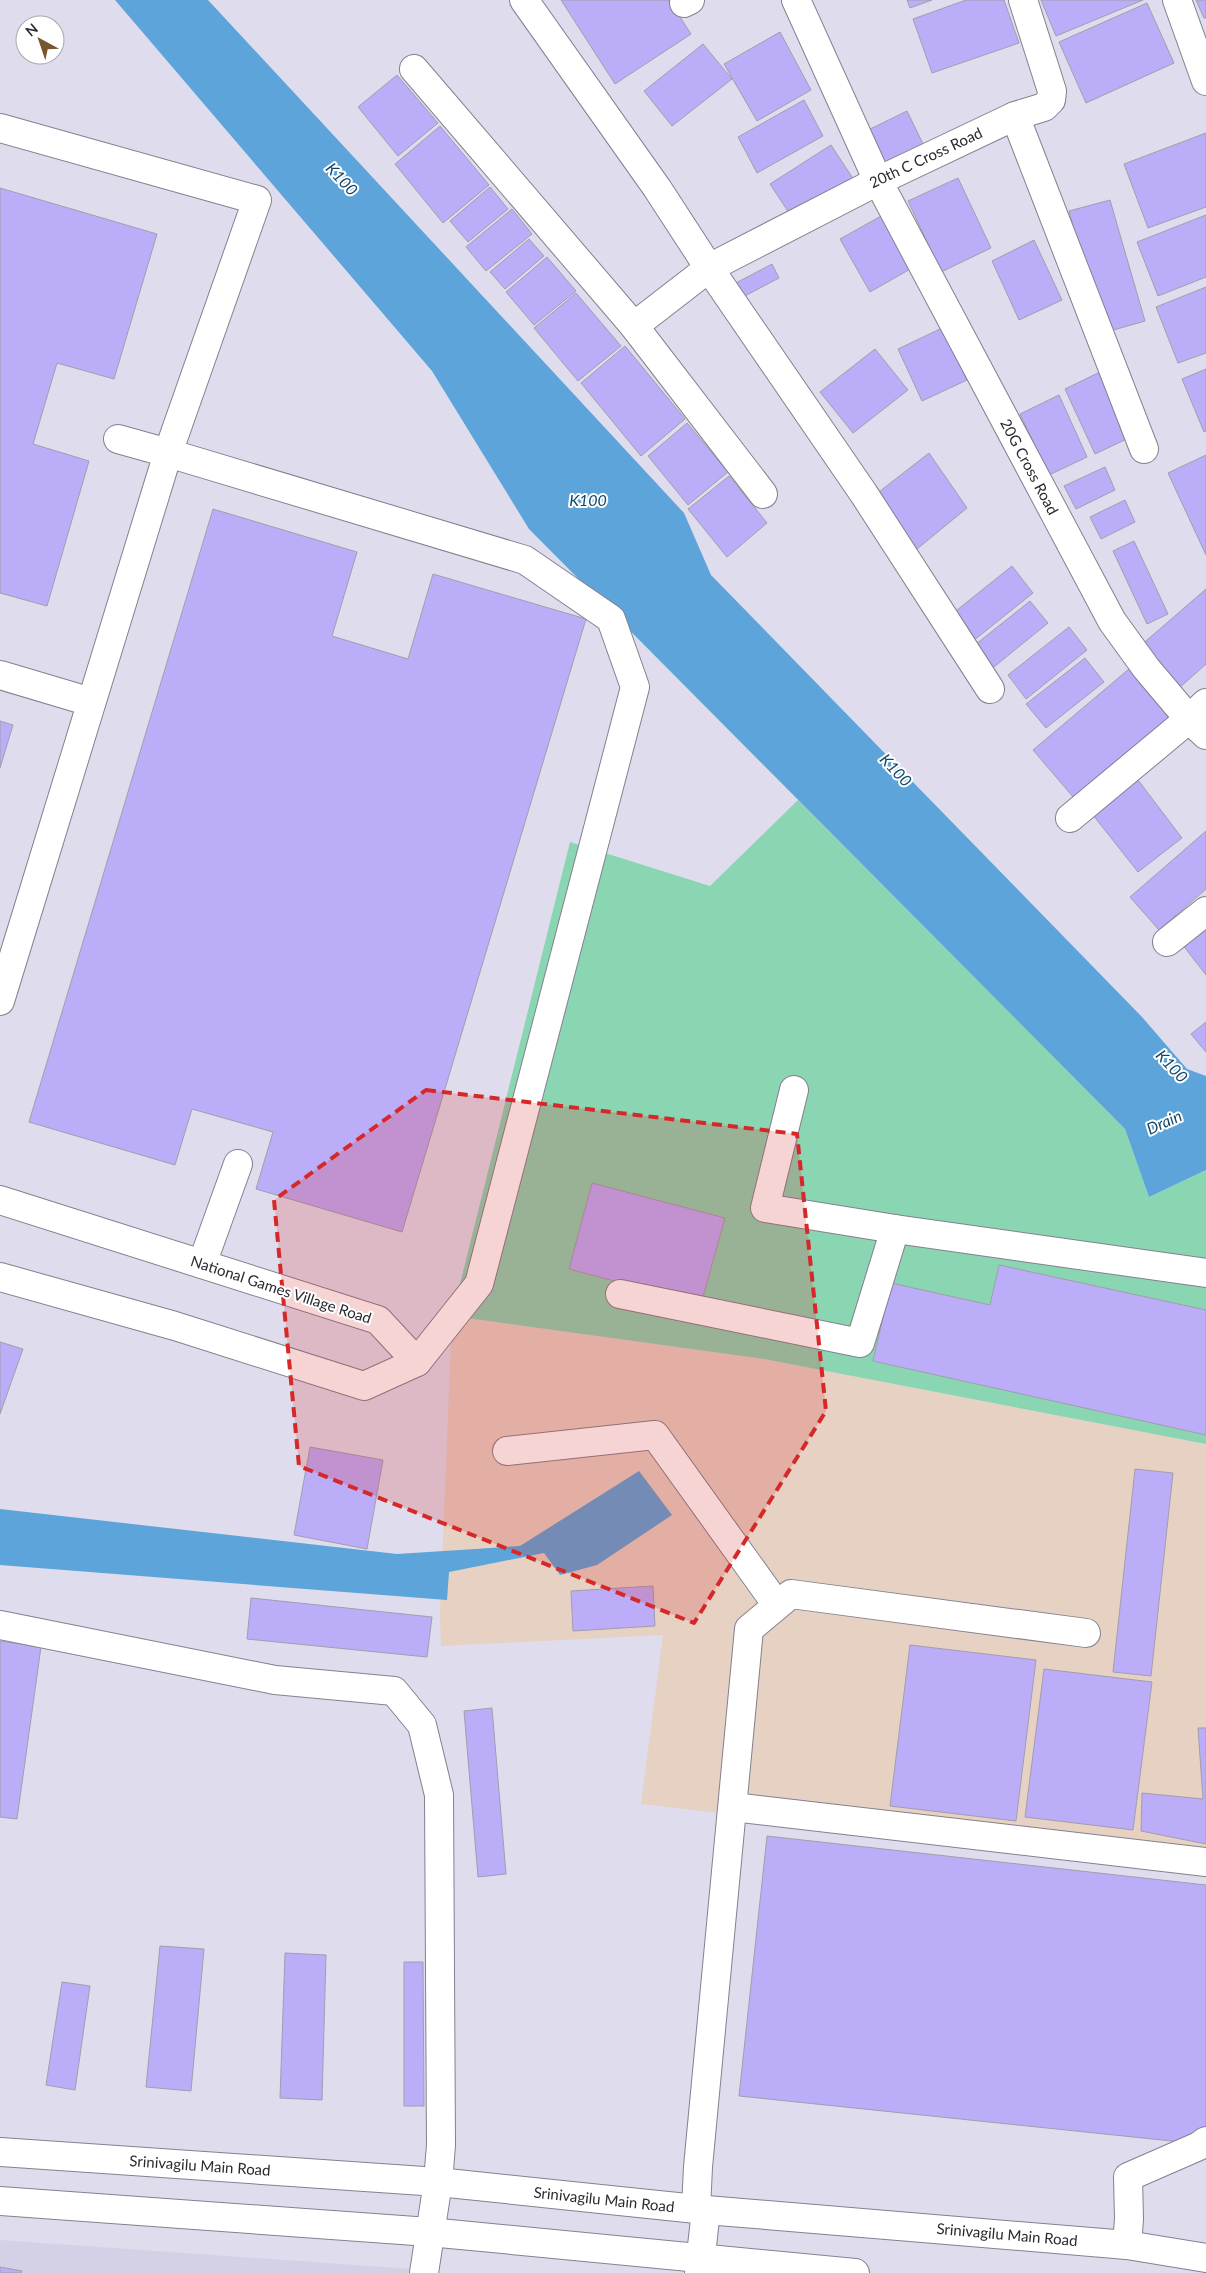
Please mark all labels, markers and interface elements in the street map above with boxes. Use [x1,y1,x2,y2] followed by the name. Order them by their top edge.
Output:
[15,15,65,65] north arrow
[22,20,41,40] text: N
[866,123,985,191] street label: 20th C Cross Road
[323,158,362,199] water label: K100
[997,416,1063,518] street label: 20G Cross Road
[569,490,607,509] water label: K100
[877,749,916,790] water label: K100
[1153,1045,1192,1086] water label: K100
[1143,1105,1184,1138] water label: Drain
[189,1251,374,1327] street label: National Games Village Road
[129,2151,271,2179] street label: Srinivagilu Main Road
[533,2183,675,2215] street label: Srinivagilu Main Road
[936,2219,1078,2249] street label: Srinivagilu Main Road

